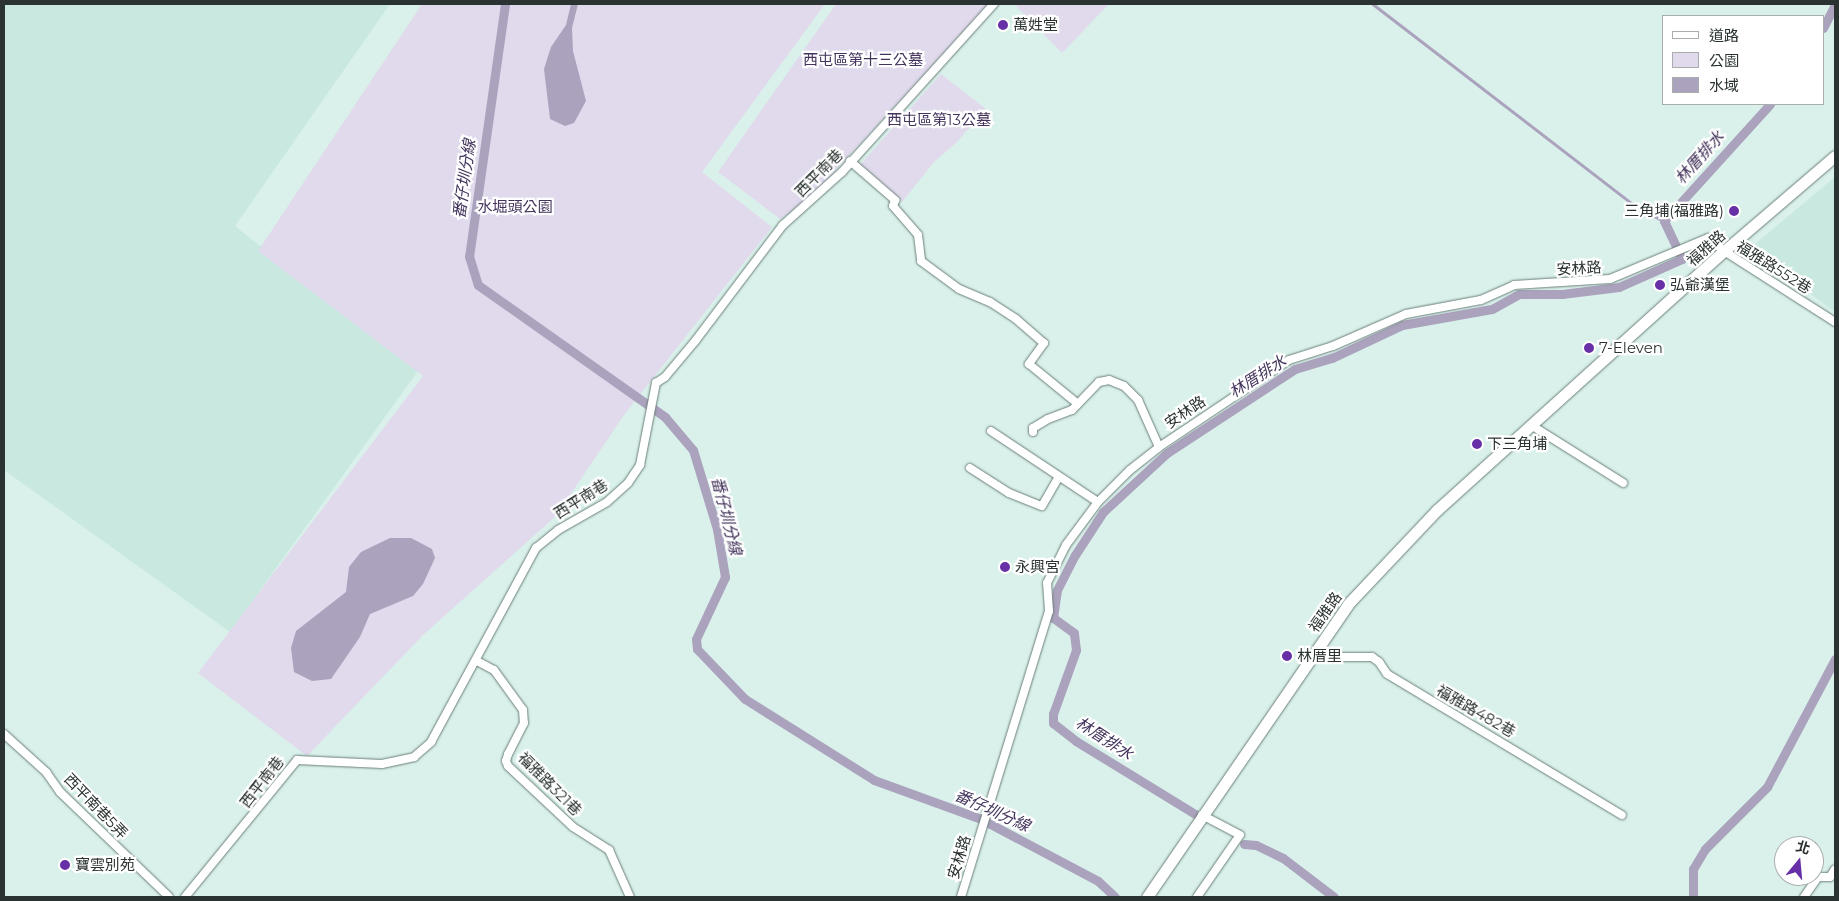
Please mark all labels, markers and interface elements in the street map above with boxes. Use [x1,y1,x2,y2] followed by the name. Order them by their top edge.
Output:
[1662,15,1824,105] legend
[1013,16,1058,34] place label: 萬姓堂
[997,19,1009,31] marker: 萬姓堂
[1709,26,1739,45] text: 道路
[803,51,923,69] park label: 西屯區第十三公墓
[1709,51,1739,70] text: 公園
[1709,76,1739,95] text: 水域
[887,111,991,129] park label: 西屯區第13公墓
[1671,128,1729,188] water label: 林厝排水
[450,138,480,220] water label: 番仔圳分線
[791,145,847,201] street label: 西平南巷
[478,198,552,216] park label: 水堀頭公園
[1624,202,1724,220] place label: 三角埔(福雅路)
[1728,205,1740,217] marker: 三角埔(福雅路)
[1683,226,1729,270] street label: 福雅路
[1733,237,1815,297] street label: 福雅路552巷
[1556,258,1602,278] street label: 安林路
[1670,276,1730,294] place label: 弘爺漢堡
[1654,279,1666,291] marker: 弘爺漢堡
[1599,339,1663,357] place label: 7-Eleven
[1583,342,1595,354] marker: 7-Eleven
[1226,352,1290,402] water label: 林厝排水
[1161,392,1209,432] street label: 安林路
[1487,435,1547,453] place label: 下三角埔
[1471,438,1483,450] marker: 下三角埔
[551,475,611,523] street label: 西平南巷
[707,475,745,557] water label: 番仔圳分線
[1015,558,1060,576] place label: 永興宮
[999,561,1011,573] marker: 永興宮
[1305,588,1345,636] street label: 福雅路
[1297,647,1342,665] place label: 林厝里
[1281,650,1293,662] marker: 林厝里
[1433,681,1519,741] street label: 福雅路482巷
[1072,714,1136,764] water label: 林厝排水
[515,749,585,819] street label: 福雅路321巷
[236,753,288,811] street label: 西平南巷
[61,770,131,842] street label: 西平南巷5弄
[952,786,1032,836] water label: 番仔圳分線
[944,833,974,881] street label: 安林路
[1774,836,1824,886] north arrow
[1794,837,1812,858] text: 北
[75,856,135,874] place label: 寶雲別苑
[59,859,71,871] marker: 寶雲別苑

